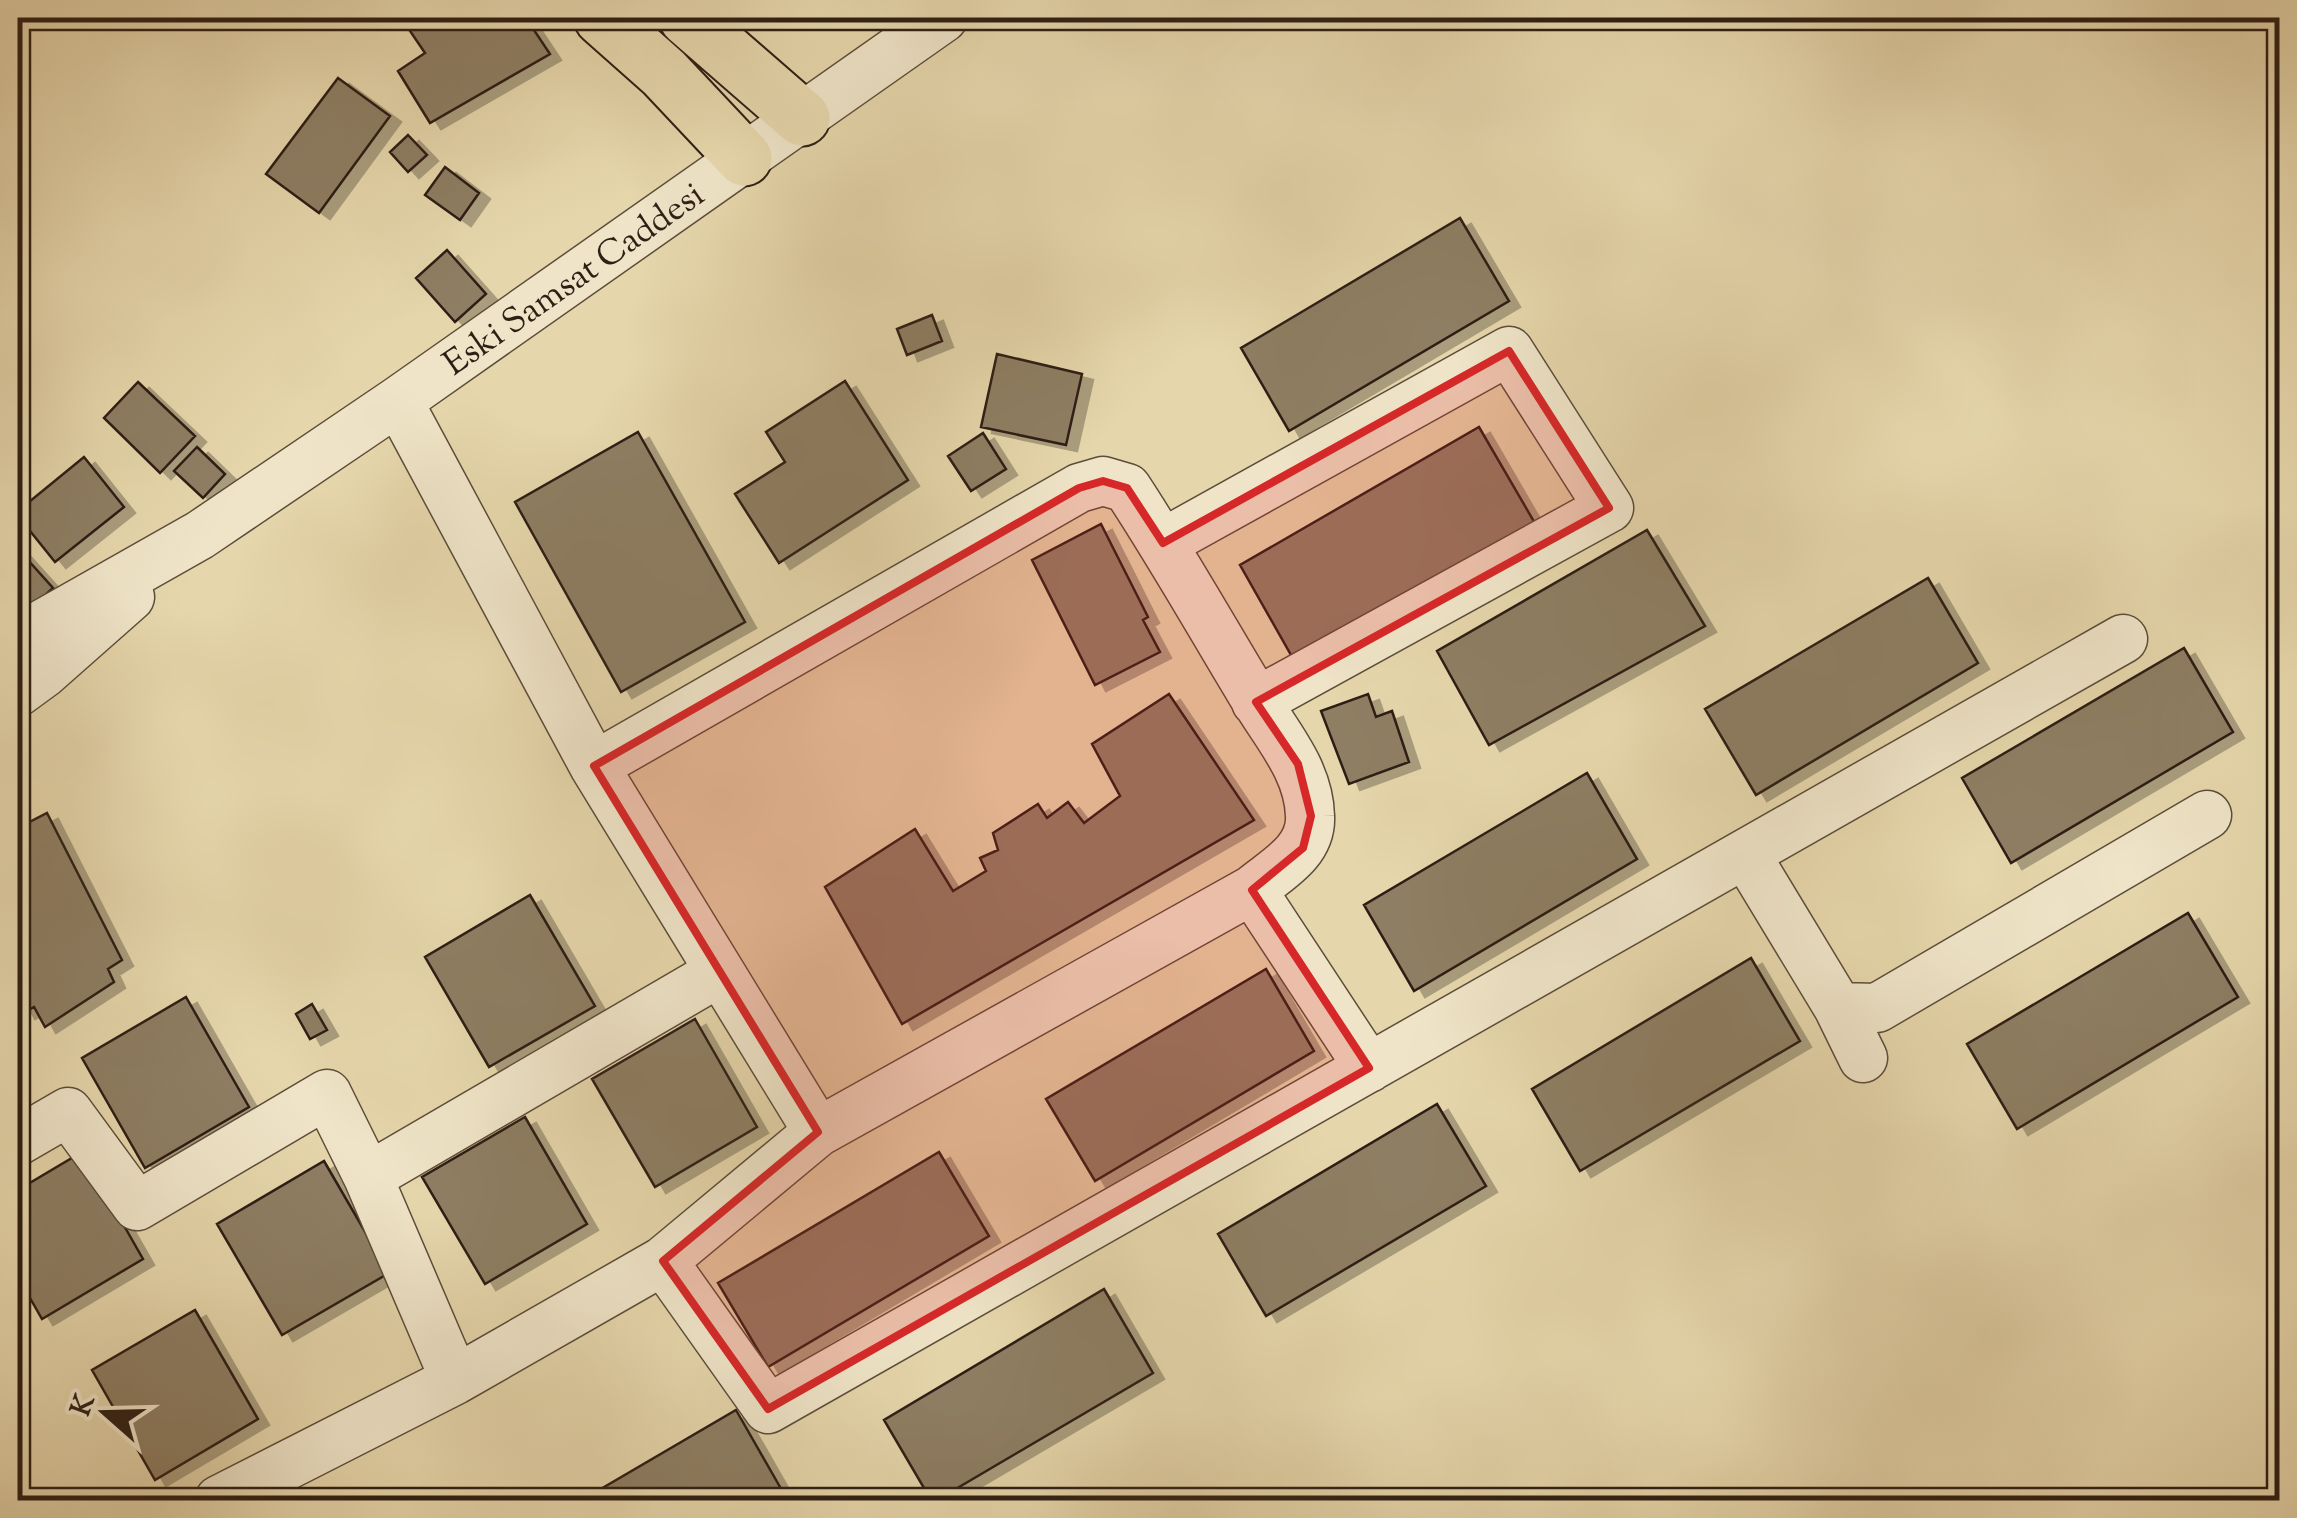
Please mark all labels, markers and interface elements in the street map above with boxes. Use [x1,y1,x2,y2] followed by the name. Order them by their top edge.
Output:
[434,171,716,390] street label: Eski Samsat Caddesi
[55,1363,155,1463] north arrow
[62,1388,107,1422] text: K

